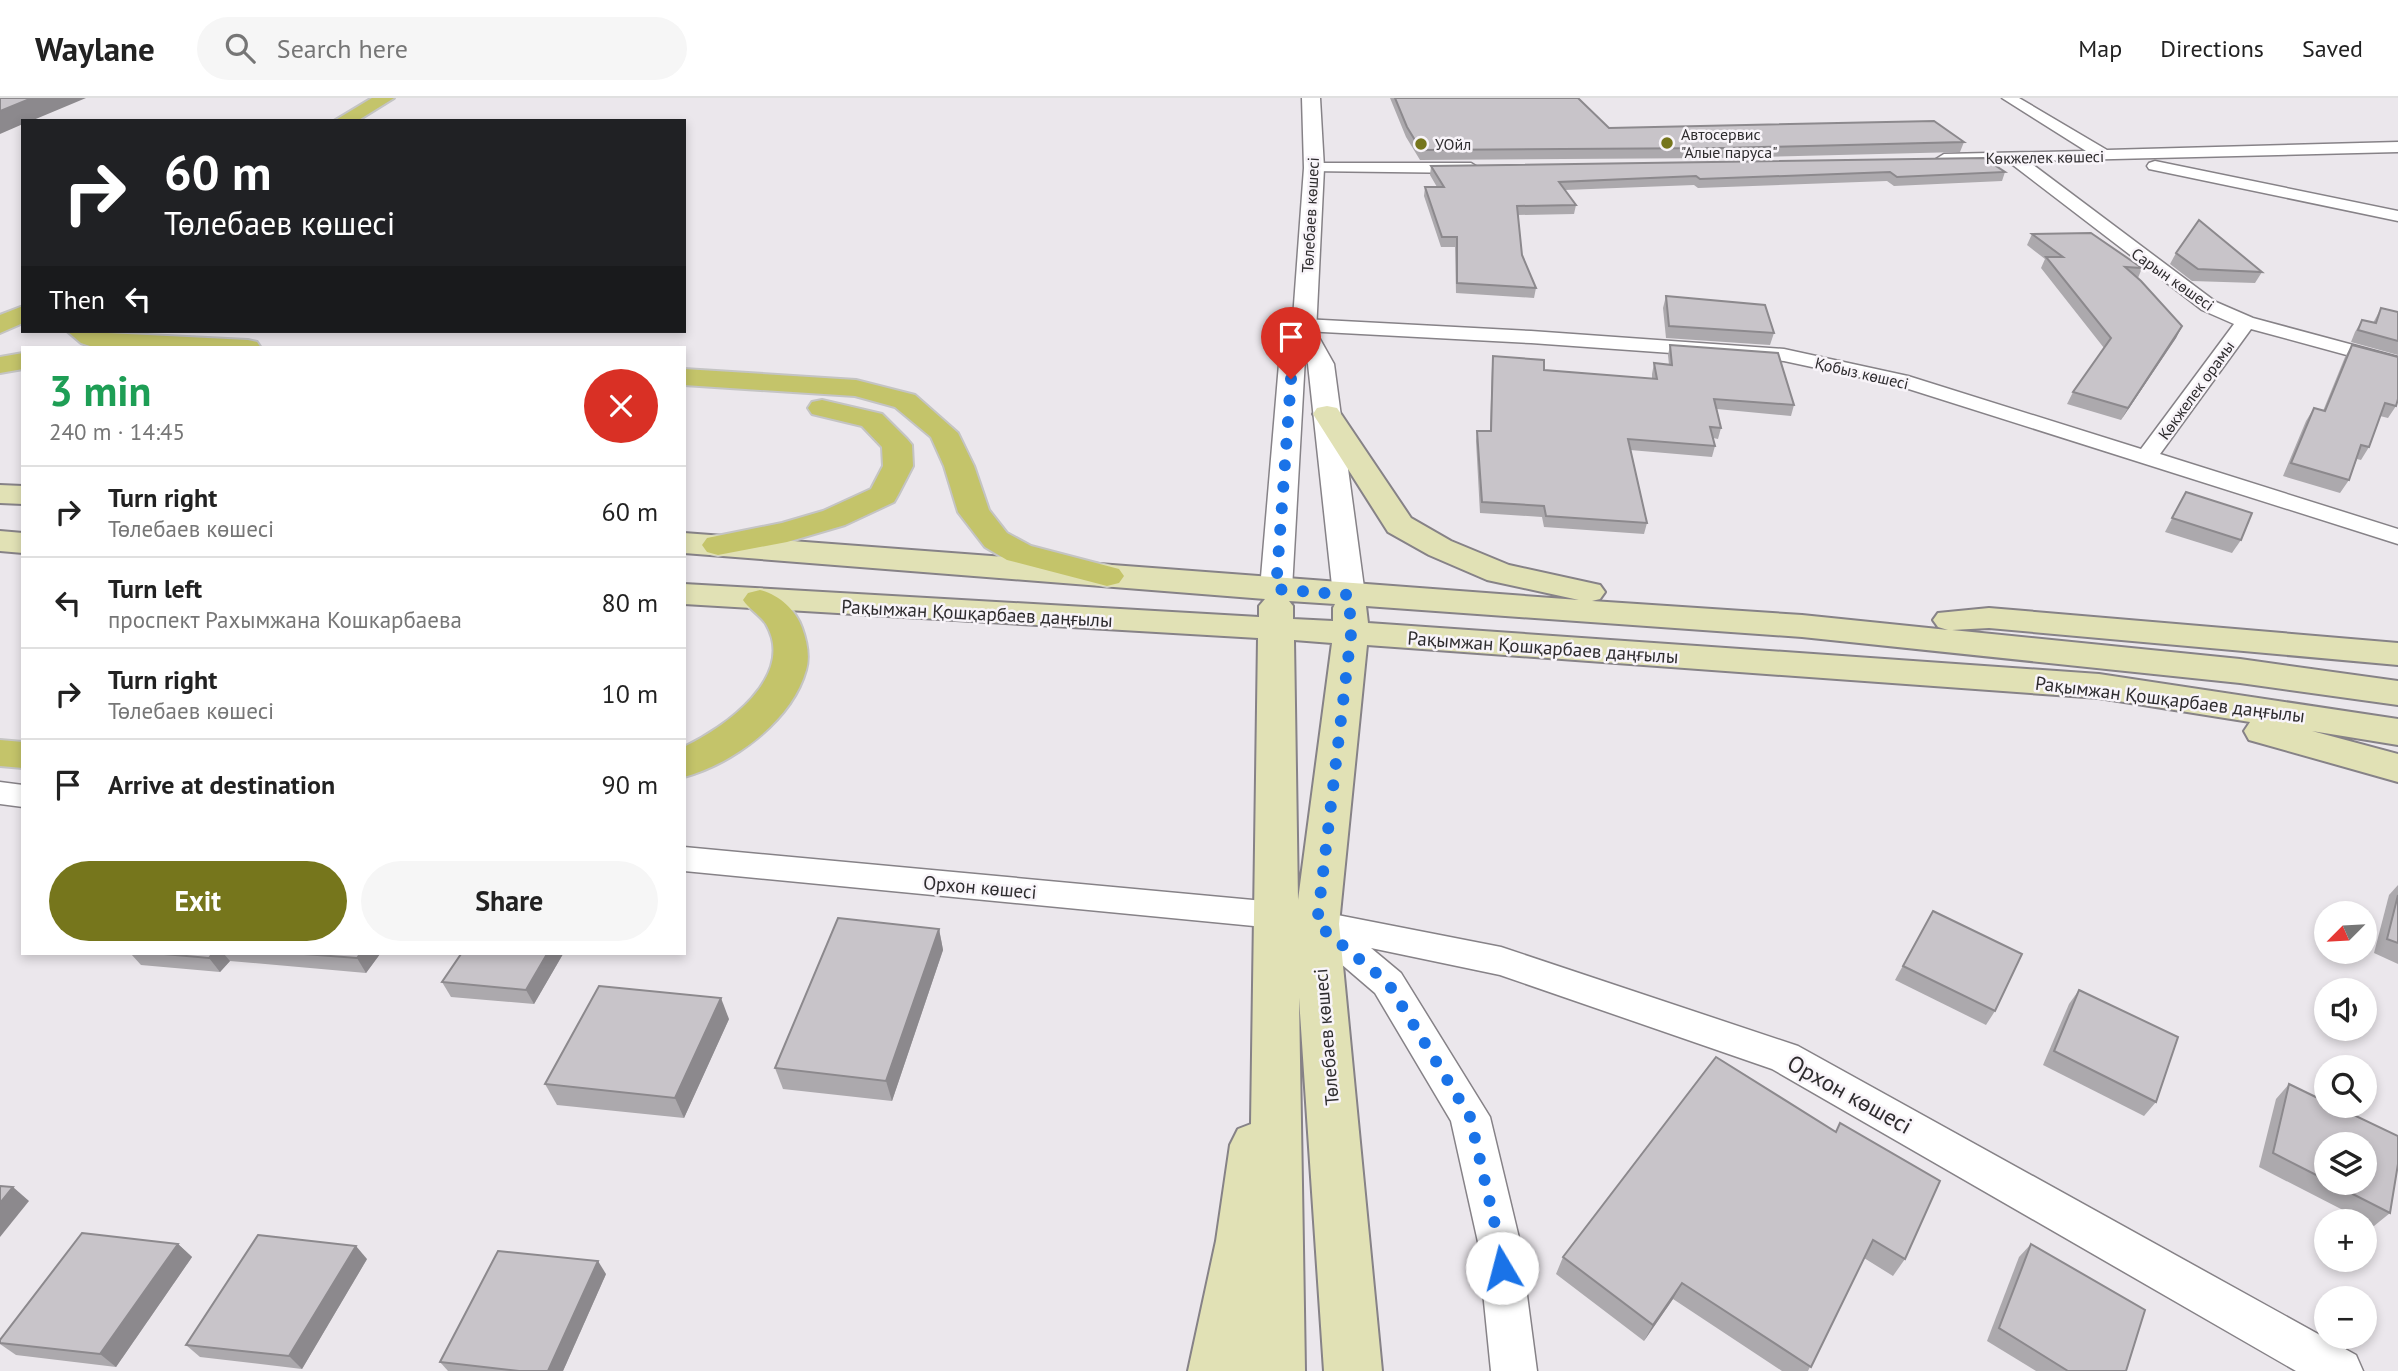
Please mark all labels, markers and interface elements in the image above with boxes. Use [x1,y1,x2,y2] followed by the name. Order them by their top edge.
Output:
[197,17,687,80] search box
[35,27,155,70] text: Waylane
[221,29,259,67] icon: search
[277,32,408,65] text: Search here
[2078,33,2122,64] text: Map
[2160,33,2264,64] text: Directions
[2302,33,2363,64] text: Saved
[1681,124,1778,162] place label: Автосервис "Алые паруса"
[1435,134,1471,154] place label: УОйл
[1659,135,1675,151] marker: Автосервис "Алые паруса"
[1413,136,1429,152] marker: УОйл
[164,140,271,204] text: 60 m
[1986,146,2104,168] street label: Көкжелек көшесі
[49,147,140,238] icon: right
[1297,157,1323,273] street label: Төлебаев көшесі
[164,202,395,244] text: Төлебаев көшесі
[2128,243,2218,315] street label: Сарын көшесі
[119,280,157,318] icon: left
[49,283,105,316] text: Then
[1261,307,1321,379] pin
[1272,318,1310,356] icon: arrive
[2153,337,2239,443] street label: Көкжелек орамы
[1813,353,1911,393] street label: Қобыз көшесі
[49,363,151,418] text: 3 min
[584,369,658,443] button: close
[49,417,185,446] text: 240 m · 14:45
[108,481,217,514] text: Turn right
[49,493,87,531] icon: right
[602,495,658,528] text: 60 m
[108,514,274,543] text: Төлебаев көшесі
[108,572,202,605] text: Turn left
[49,584,87,622] icon: left
[602,586,658,619] text: 80 m
[841,594,1113,632] street label: Рақымжан Қошқарбаев даңғылы
[108,605,462,634] text: проспект Рахымжана Кошкарбаева
[1407,626,1679,668] street label: Рақымжан Қошқарбаев даңғылы
[108,663,217,696] text: Turn right
[2034,671,2306,727] street label: Рақымжан Қошқарбаев даңғылы
[49,675,87,713] icon: right
[602,677,658,710] text: 10 m
[108,696,274,725] text: Төлебаев көшесі
[49,766,87,804] icon: arrive
[108,768,335,801] text: Arrive at destination
[602,768,658,801] text: 90 m
[49,861,347,941] button: Exit
[361,861,658,941] button: Share
[922,870,1038,904] street label: Орхон көшесі
[2314,901,2376,964] north arrow
[2314,901,2377,1349] map controls
[1308,968,1344,1106] street label: Төлебаев көшесі
[2314,978,2377,1041] button: sound
[1783,1048,1917,1140] street label: Орхон көшесі
[2314,1055,2377,1118] button: search
[2314,1132,2377,1195] button: layers
[2314,1209,2377,1272] button: +
[1465,1231,1539,1305] position arrow
[2314,1286,2377,1349] button: −

